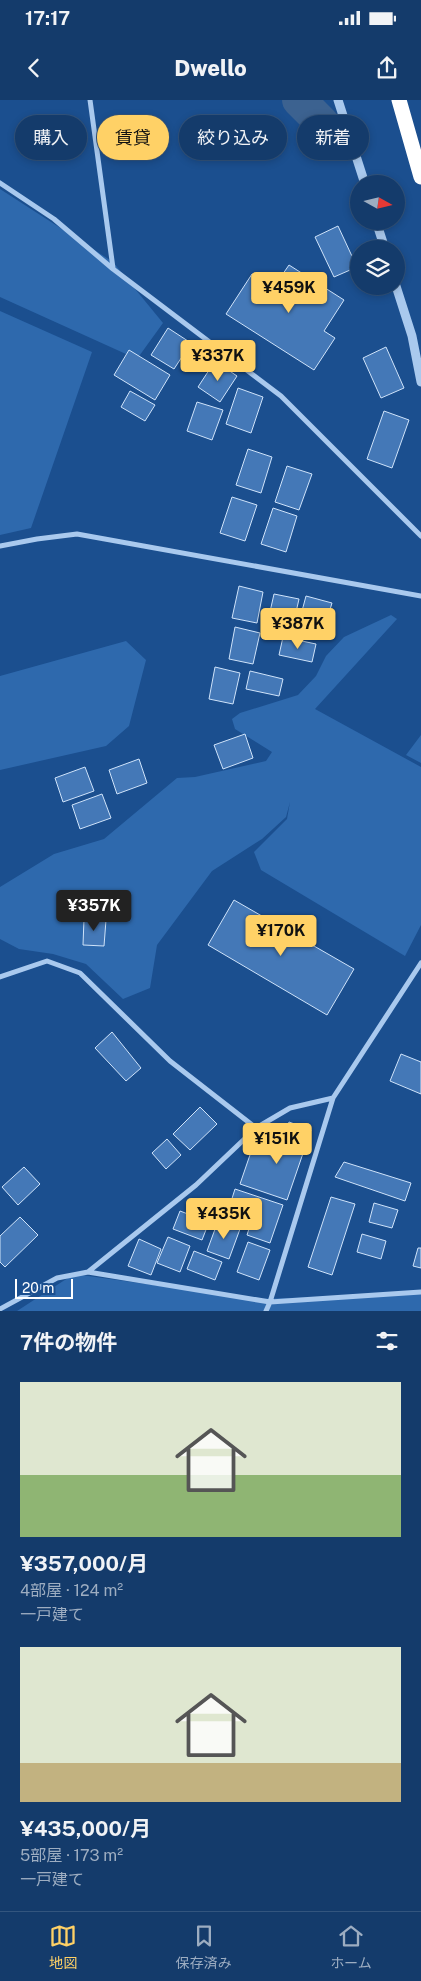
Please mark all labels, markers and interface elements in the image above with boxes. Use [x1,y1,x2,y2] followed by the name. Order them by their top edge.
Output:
[25,7,70,29] text: 17:17
[20,54,48,82] icon: back
[373,54,401,82] icon: share
[174,55,247,81] text: Dwello
[15,115,87,160] chip: 購入
[97,115,169,160] chip: 賃貸
[179,115,287,160] chip: 絞り込み
[297,115,369,160] chip: 新着
[350,175,405,230] north arrow
[350,175,405,295] map controls
[350,240,405,295] button: layers
[254,272,324,314] pin: ¥459K
[262,278,316,297] text: ¥459K
[183,340,253,382] pin: ¥337K
[192,346,245,365] text: ¥337K
[263,608,333,650] pin: ¥387K
[271,614,325,633] text: ¥387K
[59,890,129,932] pin: ¥357K
[67,896,121,915] text: ¥357K
[246,914,316,957] pin: ¥170K
[256,921,306,940] text: ¥170K
[242,1122,312,1165] pin: ¥151K
[254,1129,300,1148] text: ¥151K
[189,1198,259,1240] pin: ¥435K
[197,1204,251,1223] text: ¥435K
[15,1276,72,1299] scale bar
[22,1280,54,1296] text: 20 m
[373,1327,401,1355] icon: filters
[20,1330,117,1355] text: 7件の物件
[166,1415,256,1505] icon: home
[20,1551,148,1576] text: ¥357,000/月
[20,1581,123,1600] text: 4部屋 · 124 m²
[20,1605,84,1624] text: 一戸建て
[166,1680,256,1770] icon: home
[20,1816,151,1841] text: ¥435,000/月
[20,1846,123,1865] text: 5部屋 · 173 m²
[20,1870,84,1889] text: 一戸建て
[49,1922,77,1972] tab: 地図
[176,1922,232,1972] tab: 保存済み
[330,1922,372,1972] tab: ホーム

